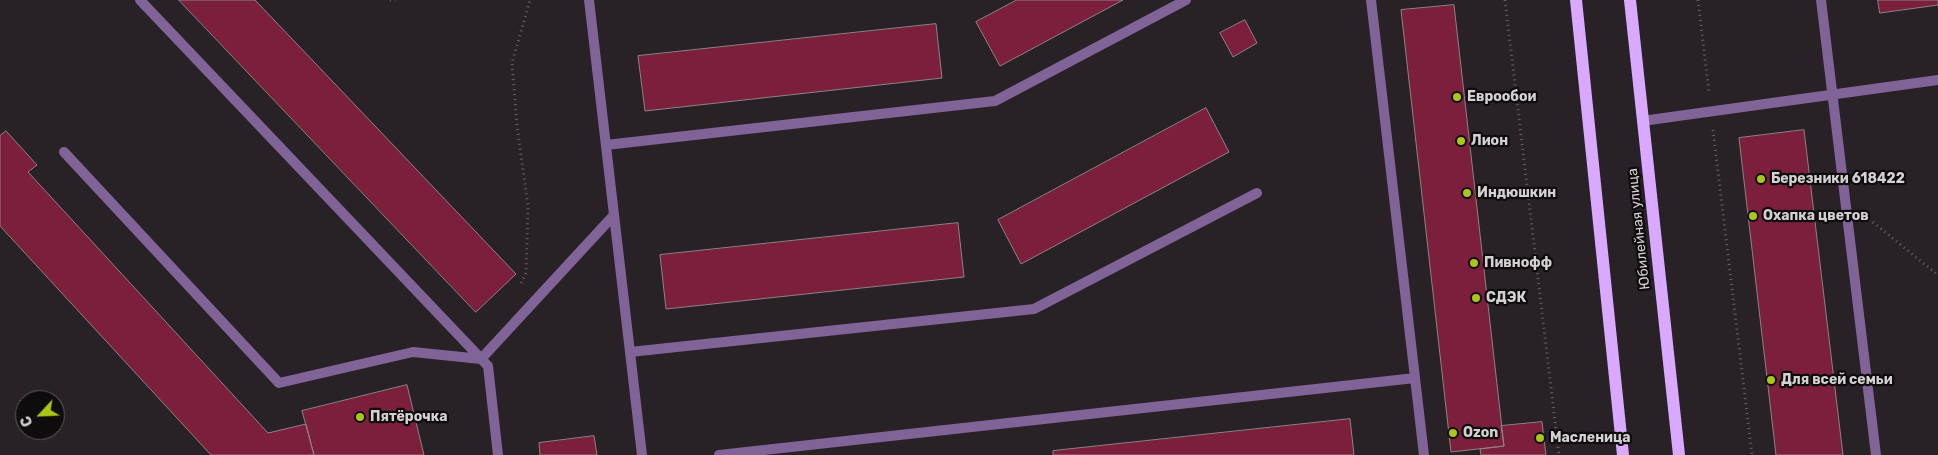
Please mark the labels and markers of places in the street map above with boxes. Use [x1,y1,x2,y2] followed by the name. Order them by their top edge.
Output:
[1467,89,1536,105] place label: Еврообои
[1451,91,1463,103] marker: Еврообои
[1471,133,1508,149] place label: Лион
[1455,135,1467,147] marker: Лион
[1771,171,1905,187] place label: Березники 618422
[1755,173,1767,185] marker: Березники 618422
[1477,185,1556,201] place label: Индюшкин
[1461,187,1473,199] marker: Индюшкин
[1763,208,1869,224] place label: Охапка цветов
[1747,210,1759,222] marker: Охапка цветов
[1484,255,1552,271] place label: Пивнофф
[1468,257,1480,269] marker: Пивнофф
[1486,290,1526,306] place label: СДЭК
[1470,292,1482,304] marker: СДЭК
[1781,372,1893,388] place label: Для всей семьи
[1765,374,1777,386] marker: Для всей семьи
[370,409,447,425] place label: Пятёрочка
[354,411,366,423] marker: Пятёрочка
[1463,425,1498,441] place label: Ozon
[1447,427,1459,439] marker: Ozon
[1550,430,1630,446] place label: Масленица
[1534,432,1546,444] marker: Масленица

